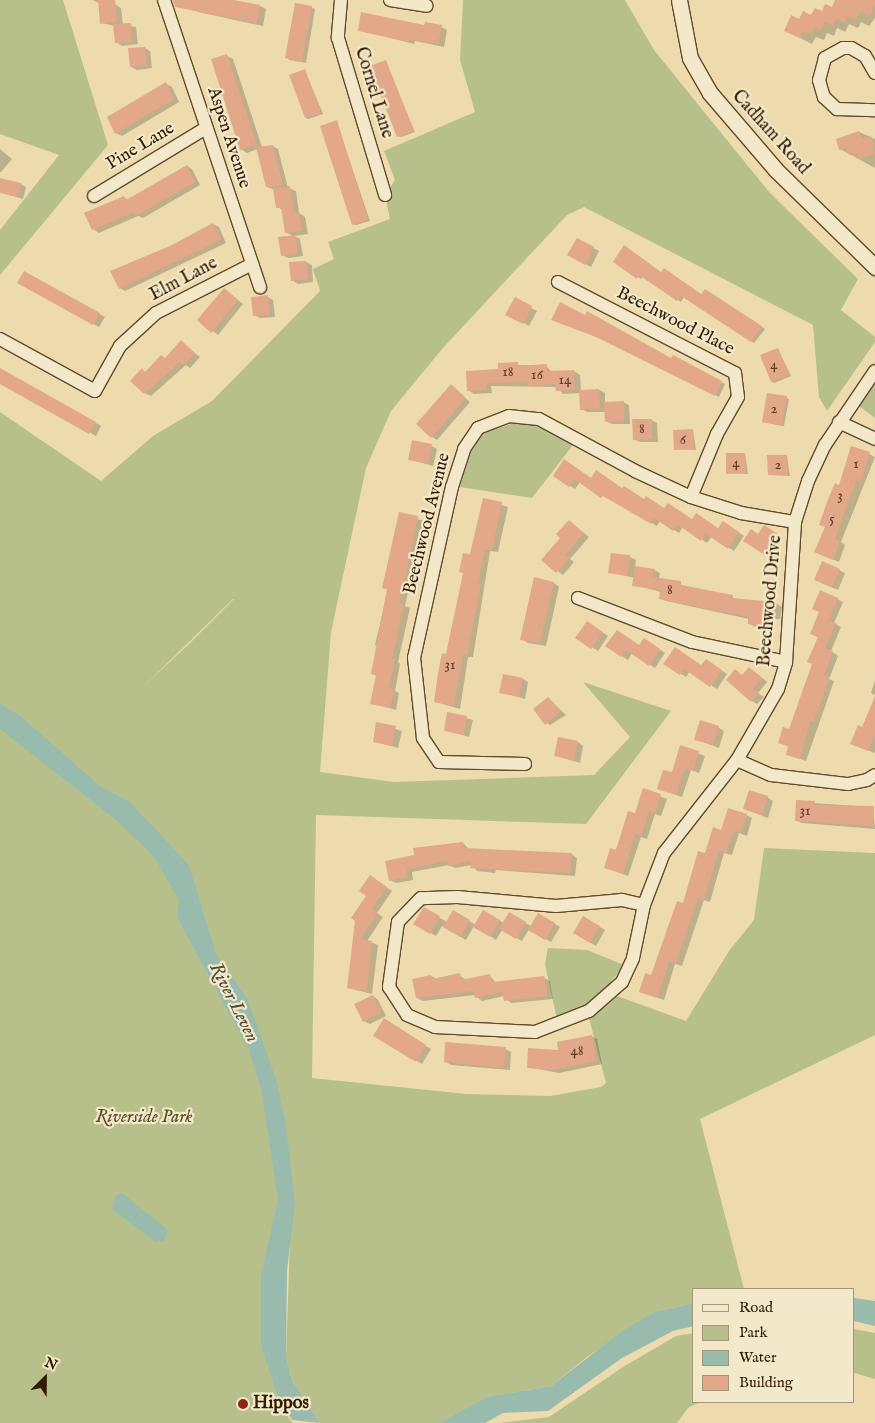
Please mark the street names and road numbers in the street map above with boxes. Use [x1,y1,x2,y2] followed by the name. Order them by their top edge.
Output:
[349,45,397,141] street label: Cornel Lane
[202,85,254,191] street label: Aspen Avenue
[726,86,814,180] street label: Cadham Road
[103,118,179,176] street label: Pine Lane
[146,253,222,307] street label: Elm Lane
[613,283,737,361] street label: Beechwood Place
[400,451,456,597] street label: Beechwood Avenue
[754,534,788,668] street label: Beechwood Drive

